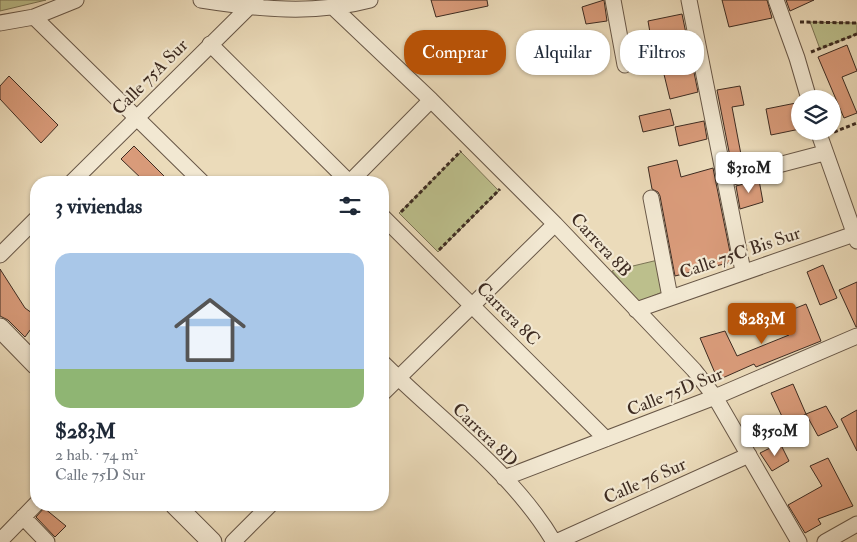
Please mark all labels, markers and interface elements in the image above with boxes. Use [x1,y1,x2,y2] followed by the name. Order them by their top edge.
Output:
[404,30,506,75] chip: Comprar
[516,30,610,75] chip: Alquilar
[620,30,704,75] chip: Filtros
[107,34,193,120] street label: Calle 75A Sur
[791,90,841,140] map controls
[791,90,841,140] button: layers
[714,152,784,194] pin: $310M
[727,158,771,178] text: $310M
[336,192,364,220] icon: filters
[55,193,142,220] text: 3 viviendas
[565,208,637,282] street label: Carrera 8B
[676,221,804,284] street label: Calle 75C Bis Sur
[471,277,545,351] street label: Carrera 8C
[165,285,255,375] icon: home
[727,302,797,345] pin: $283M
[739,309,785,329] text: $283M
[624,362,727,422] street label: Calle 75D Sur
[447,398,523,472] street label: Carrera 8D
[740,414,810,457] pin: $350M
[55,418,116,445] text: $283M
[752,421,798,441] text: $350M
[55,445,138,465] text: 2 hab. · 74 m²
[600,452,690,509] street label: Calle 76 Sur
[55,465,145,485] text: Calle 75D Sur

